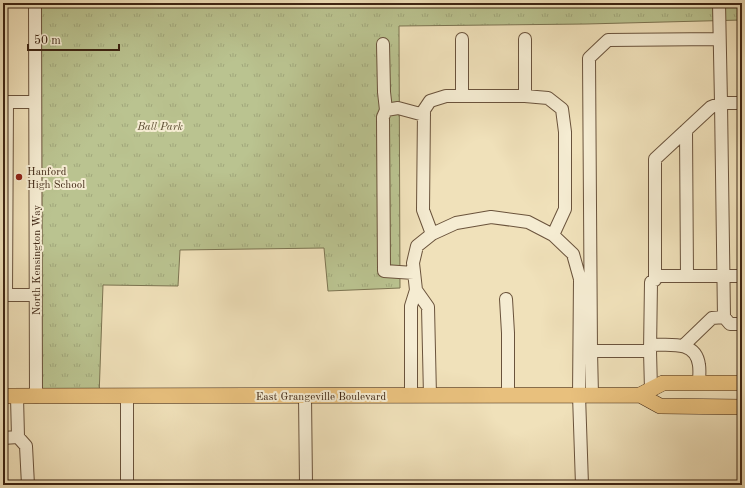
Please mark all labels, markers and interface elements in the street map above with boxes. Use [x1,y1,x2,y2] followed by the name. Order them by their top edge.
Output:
[28,26,119,52] scale bar
[34,34,61,47] text: 50 m
[136,122,183,133] park label: Ball Park
[27,167,85,191] place label: Hanford High School
[14,172,24,182] marker: Hanford High School
[32,205,43,315] street label: North Kensington Way
[256,392,387,403] street label: East Grangeville Boulevard

